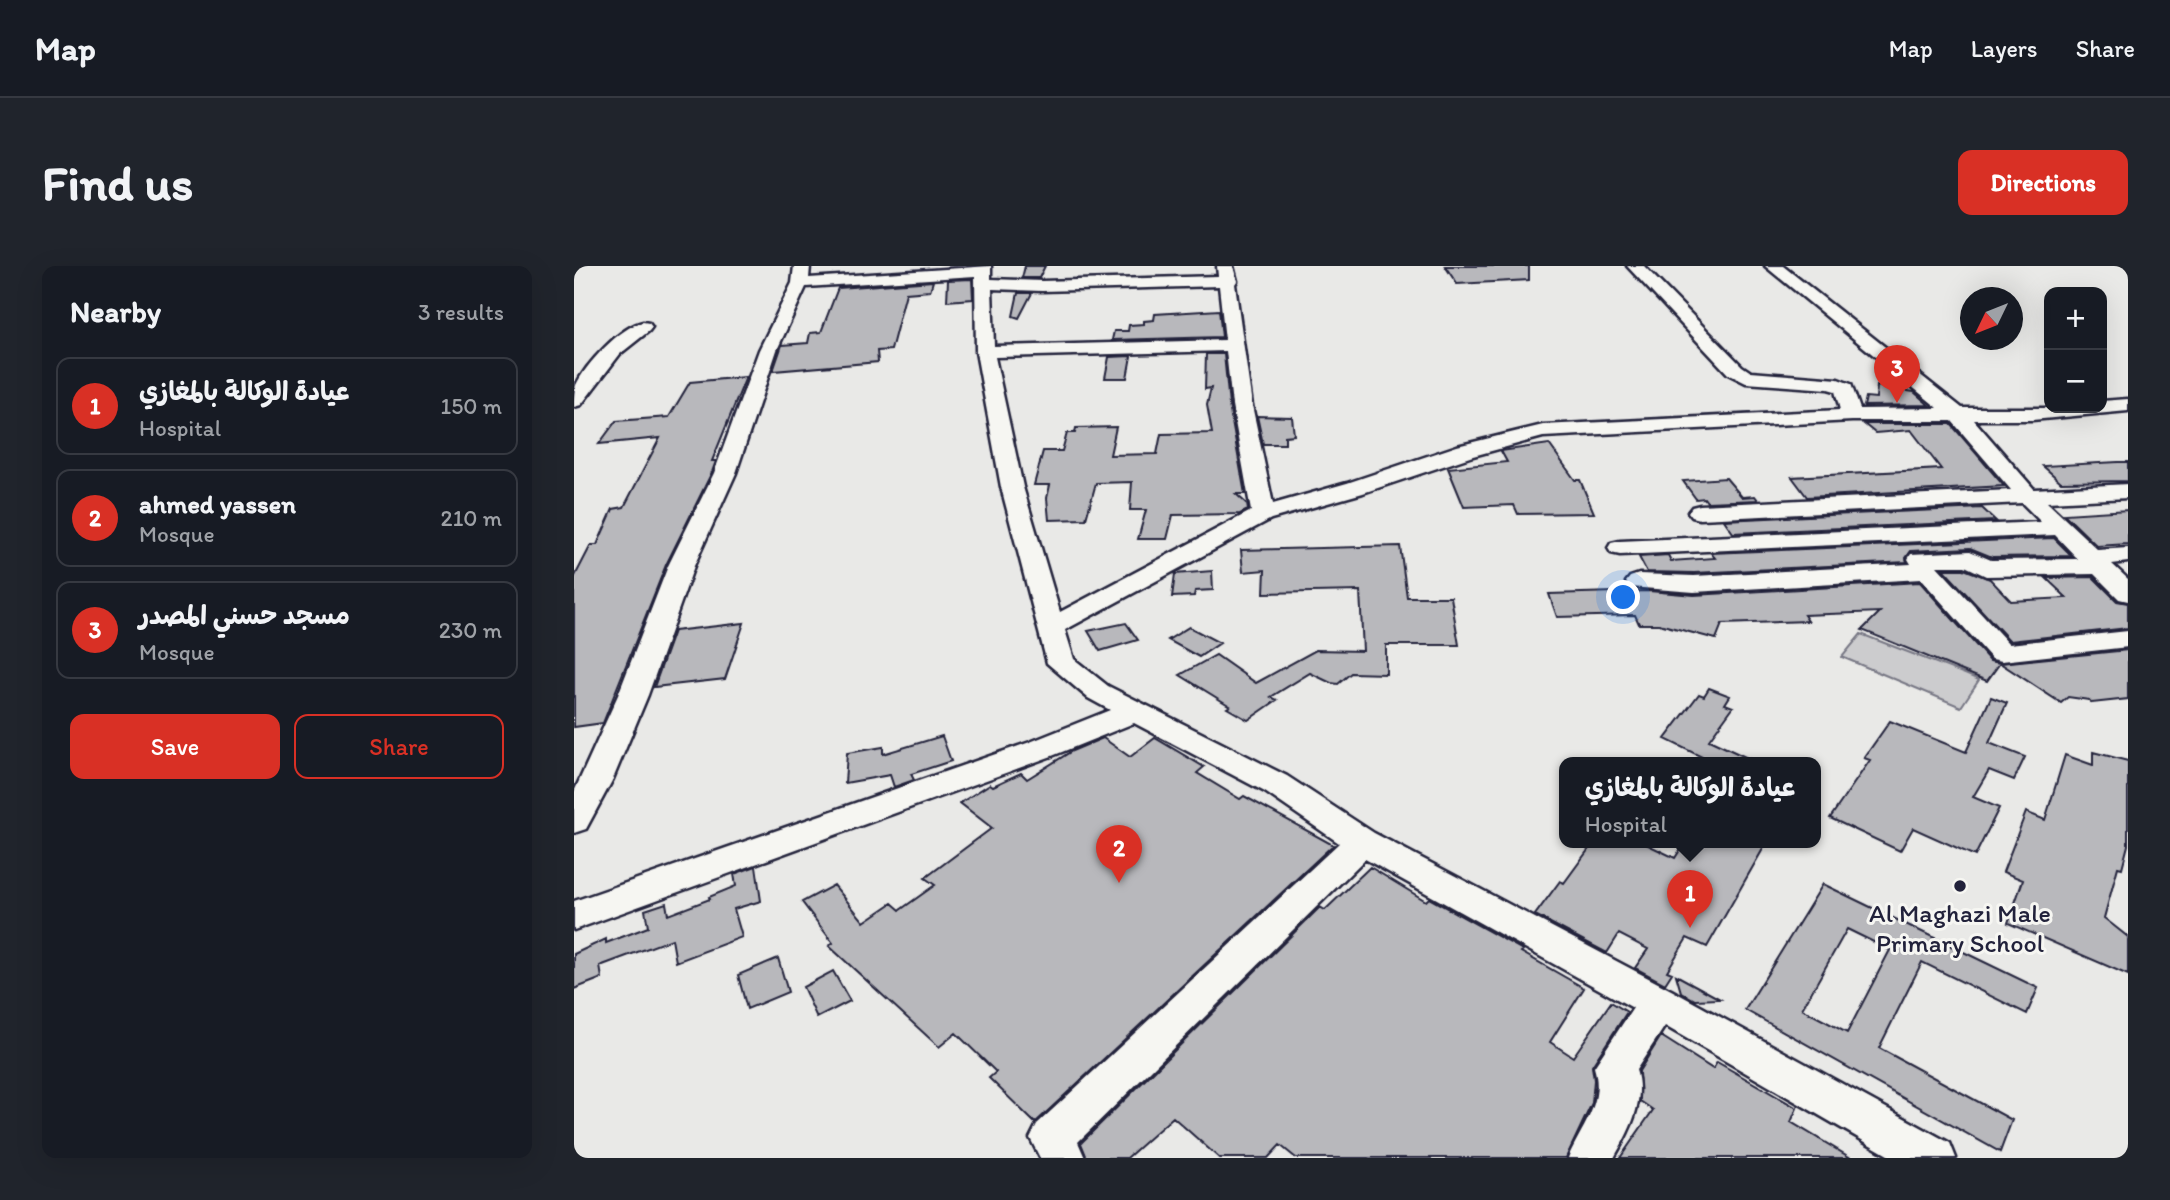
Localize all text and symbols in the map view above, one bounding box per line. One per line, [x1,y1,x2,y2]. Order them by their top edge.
text: Map [35,29,96,68]
text: Map [1889,34,1933,63]
text: Layers [1971,34,2038,63]
text: Share [2076,34,2135,63]
button: Directions [1958,150,2128,215]
text: Find us [42,153,193,212]
north arrow [1960,287,2023,350]
map controls [2044,287,2107,413]
button: + [2044,287,2107,350]
text: Nearby [70,293,161,330]
text: 3 results [418,298,504,326]
pin: 3 [1874,345,1920,403]
button: − [2044,350,2107,413]
text: عيادة الوكالة بالمغازي [139,375,349,407]
text: 1 [90,392,100,420]
text: 150 m [441,392,502,420]
text: Hospital [139,414,221,442]
text: ahmed yassen [139,488,296,520]
text: 2 [89,504,101,532]
text: 210 m [441,504,502,532]
text: Mosque [139,520,215,548]
your location [1606,580,1640,614]
text: مسجد حسني المصدر [139,599,350,631]
text: 3 [89,616,101,644]
text: 230 m [439,616,502,644]
text: Mosque [139,638,215,666]
button: Save [70,714,280,779]
button: Share [294,714,504,779]
popup [1559,757,1821,848]
text: عيادة الوكالة بالمغازي [1585,771,1795,803]
text: Hospital [1585,810,1667,838]
pin: 2 [1096,825,1142,883]
pin: 1 [1667,870,1713,928]
marker: Al Maghazi Male Primary School [1952,878,1968,894]
place label: Al Maghazi Male Primary School [1869,897,2051,959]

